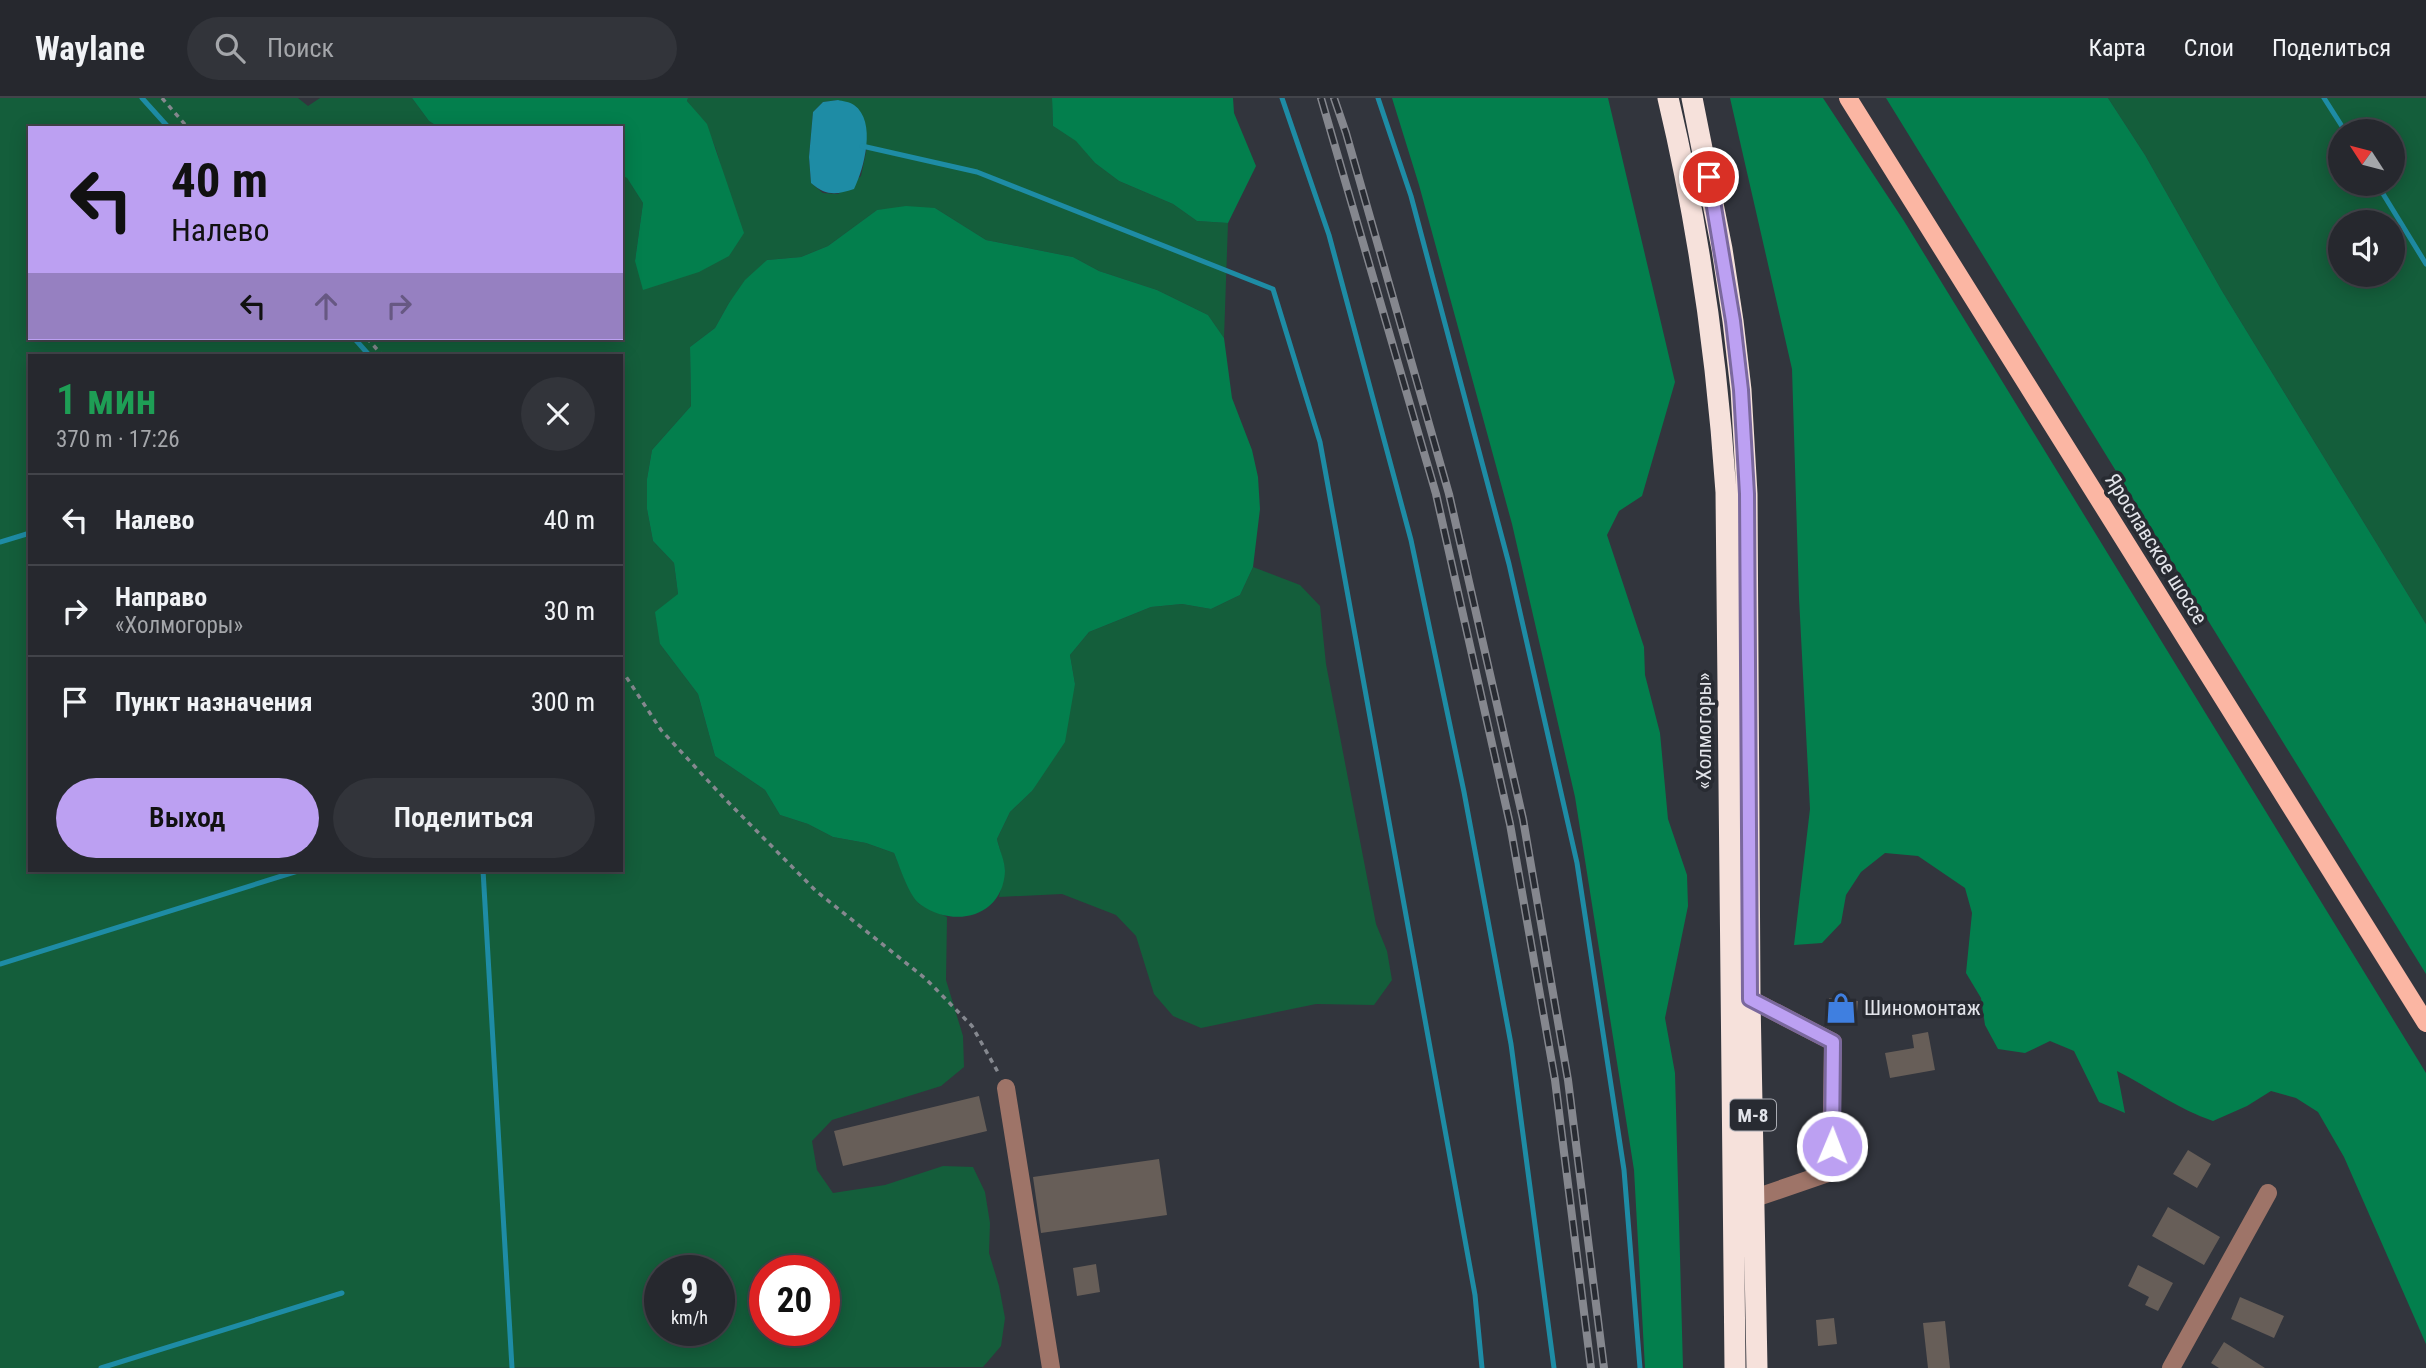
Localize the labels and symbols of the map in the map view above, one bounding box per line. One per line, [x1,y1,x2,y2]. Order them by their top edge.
north arrow [2328,119,2404,196]
pin [1679,147,1739,207]
street label: Ярославское шоссе [2100,469,2212,629]
street label: «Холмогоры» [1692,672,1716,789]
shop icon: Шиномонтаж [1824,991,1858,1025]
place label: Шиномонтаж [1864,996,1981,1020]
road number: М-8 [1730,1099,1776,1130]
position arrow [1795,1109,1869,1183]
speed limit sign: 20 [749,1255,840,1346]

